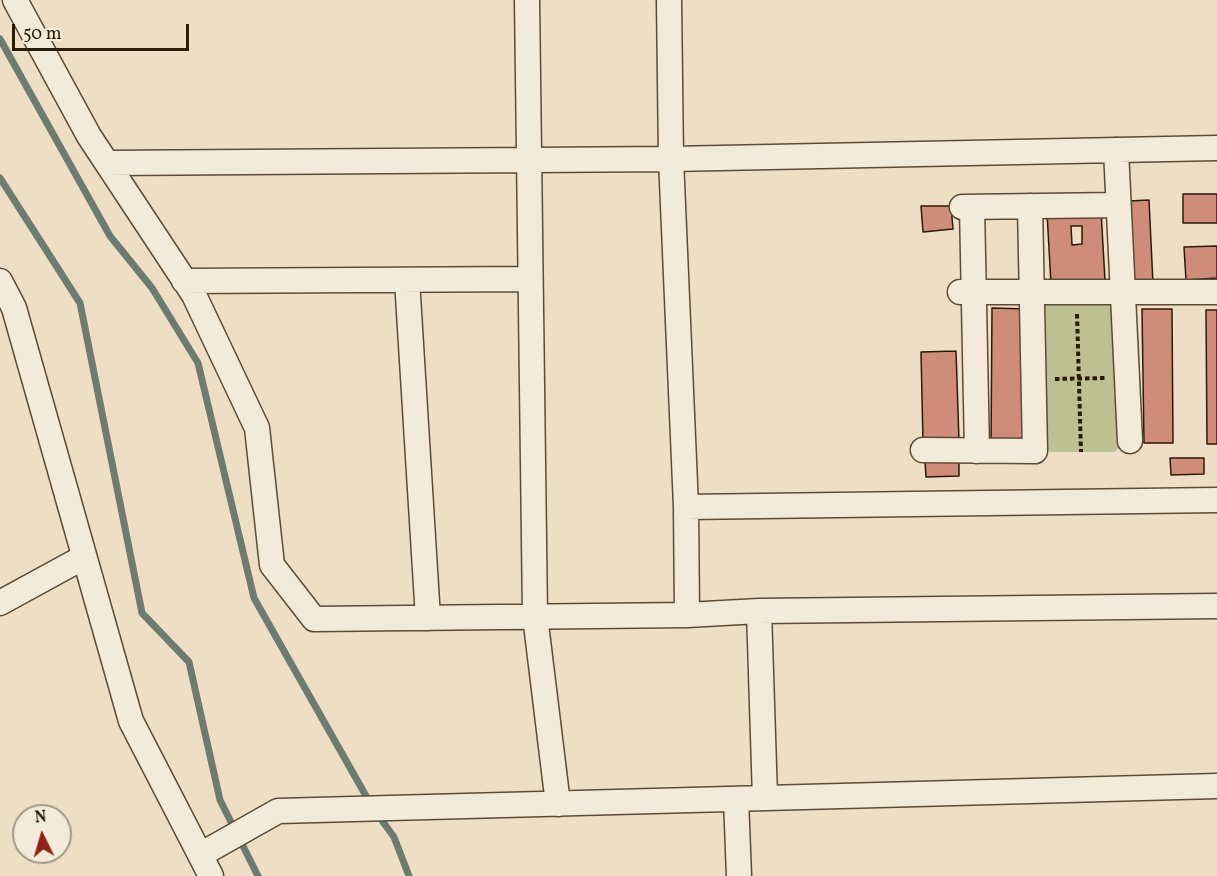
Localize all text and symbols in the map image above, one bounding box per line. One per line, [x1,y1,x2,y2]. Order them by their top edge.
scale bar [15,12,192,50]
text: 50 m [23,22,62,47]
north arrow [12,804,72,864]
text: N [34,807,47,830]

